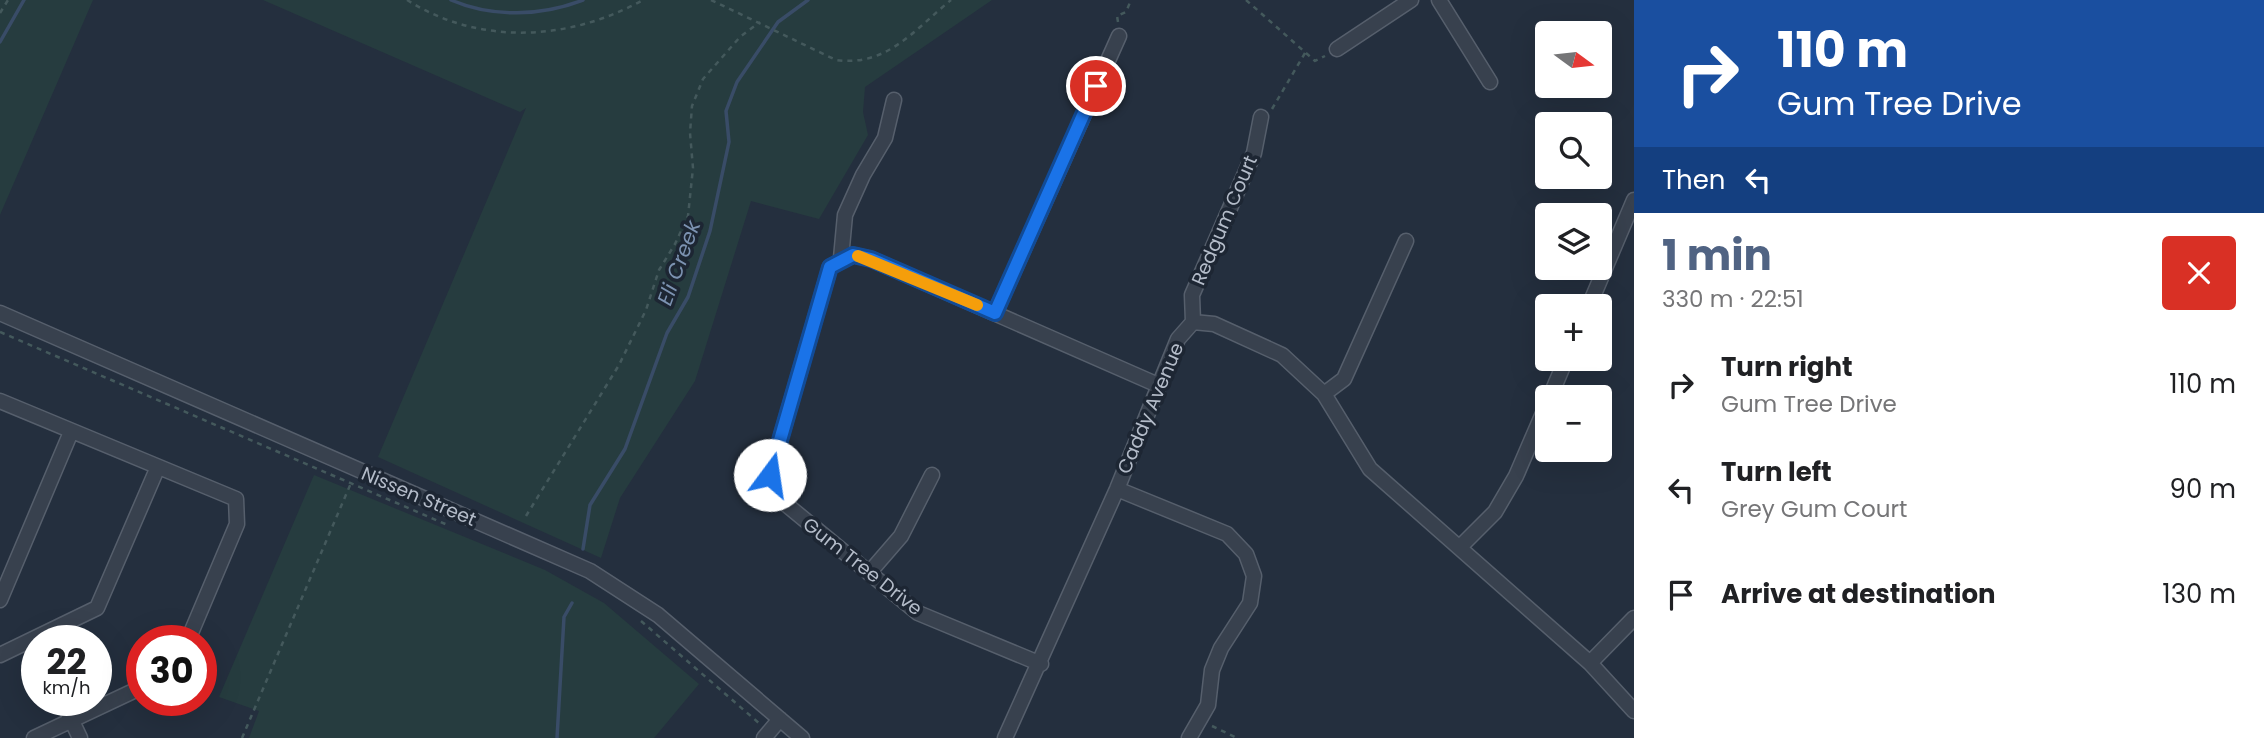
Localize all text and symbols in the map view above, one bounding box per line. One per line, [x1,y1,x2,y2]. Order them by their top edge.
text: 110 m [1777,16,1908,84]
north arrow [1535,21,1612,98]
map controls [1535,21,1612,462]
icon: right [1662,28,1753,119]
pin [1066,56,1126,116]
icon: arrive [1077,67,1115,105]
text: Gum Tree Drive [1777,81,2022,126]
button: search [1535,112,1612,189]
street label: Redgum Court [1185,151,1264,289]
icon: left [1739,161,1777,199]
text: Then [1662,162,1725,198]
button: layers [1535,203,1612,280]
water label: Eli Creek [650,215,708,309]
text: 1 min [1662,226,1772,285]
button: close [2162,236,2236,310]
text: 330 m · 22:51 [1662,283,1804,315]
button: + [1535,294,1612,371]
street label: Caddy Avenue [1111,338,1190,478]
text: Turn right [1721,349,1853,385]
icon: right [1662,366,1700,404]
text: 110 m [2169,366,2236,402]
button: − [1535,385,1612,462]
text: Gum Tree Drive [1721,388,1897,420]
position arrow [733,438,807,512]
text: Turn left [1721,454,1832,490]
street label: Nissen Street [357,460,481,533]
icon: left [1662,471,1700,509]
text: 90 m [2170,471,2236,507]
text: Grey Gum Court [1721,493,1907,525]
street label: Gum Tree Drive [797,511,928,622]
icon: arrive [1662,576,1700,614]
text: Arrive at destination [1721,576,1996,612]
text: 130 m [2162,576,2236,612]
speed limit sign: 30 [126,625,217,716]
text: 22 [47,637,86,686]
text: km/h [43,675,90,700]

